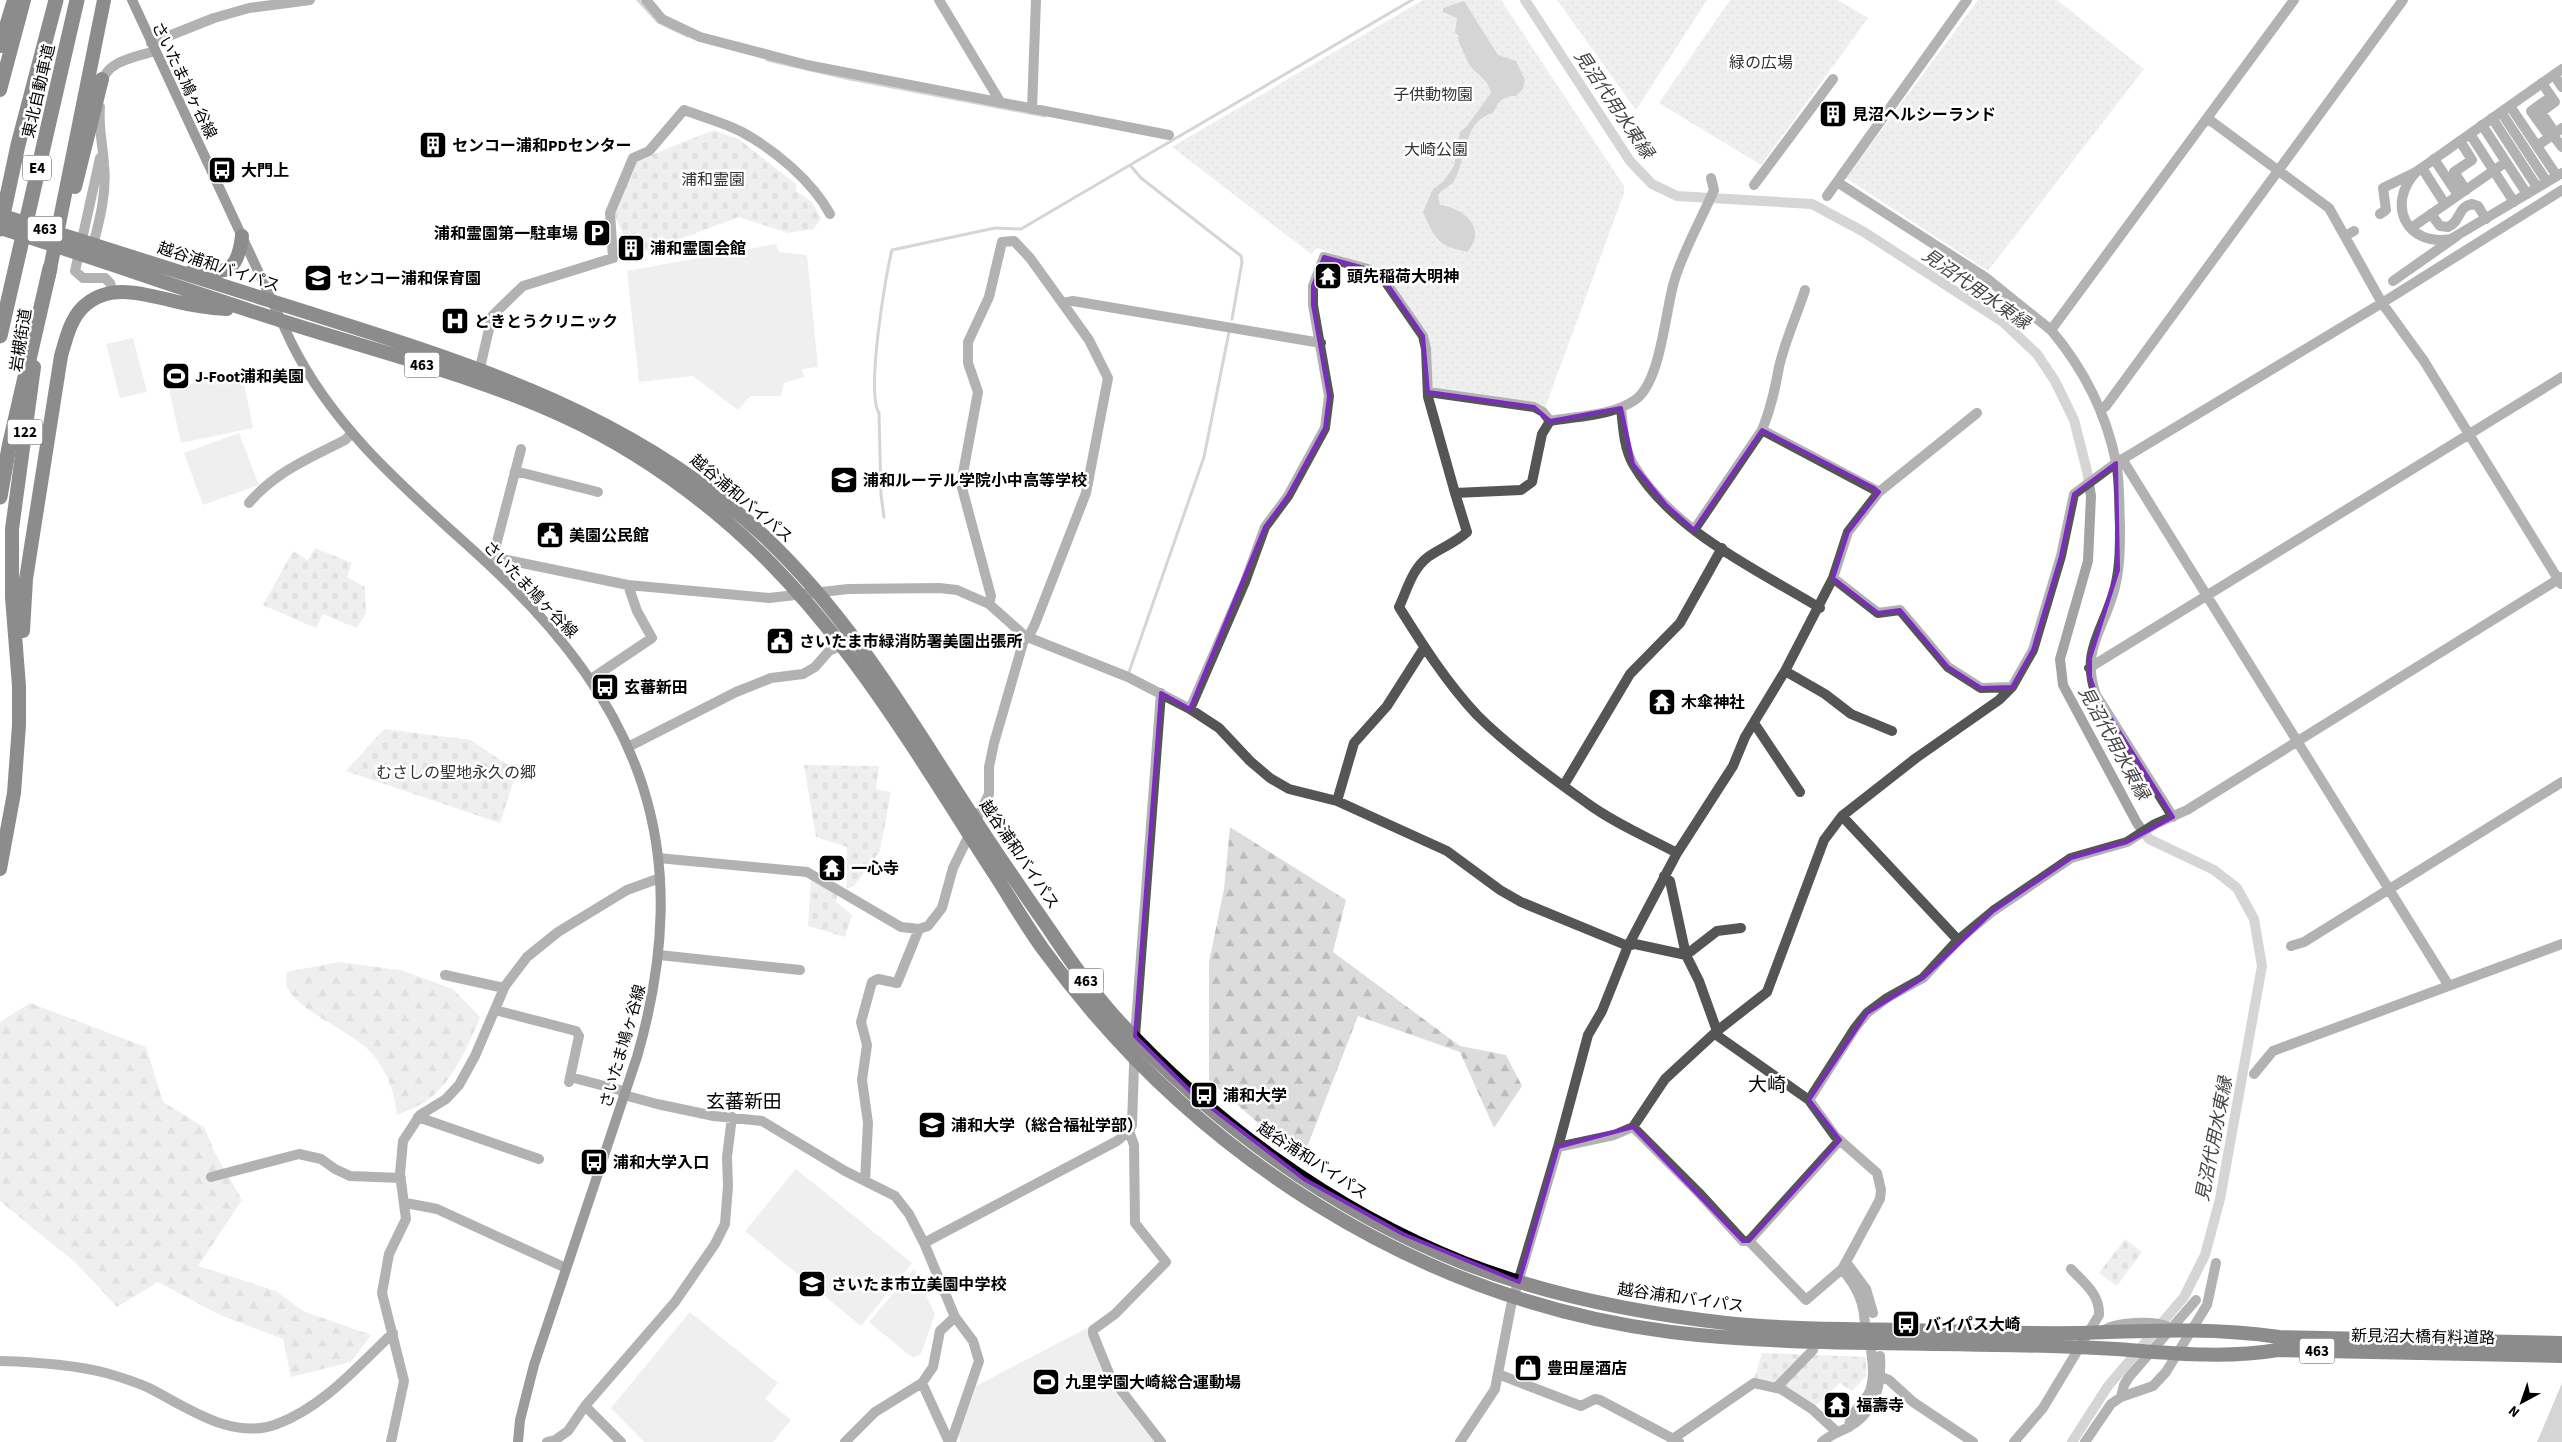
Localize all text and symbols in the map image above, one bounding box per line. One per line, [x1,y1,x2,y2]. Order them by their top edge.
street label: さいたま鳩ヶ谷線 [146,18,222,143]
street label: 東北自動車道 [17,42,60,140]
water label: 見沼代用水東縁 [1568,45,1660,165]
park label: 緑の広場 [1729,52,1793,74]
park label: 子供動物園 [1393,84,1473,106]
building icon: 見沼ヘルシーランド [1818,99,1848,129]
place label: 見沼ヘルシーランド [1852,104,1996,126]
building icon: センコー浦和PDセンター [418,130,448,160]
place label: センコー浦和PDセンター [452,135,632,157]
park label: 大崎公園 [1404,139,1468,161]
bus stop icon: 大門上 [207,155,237,185]
road number: E4 [23,156,51,180]
place label: 大門上 [241,160,289,182]
park label: 浦和霊園 [681,169,745,191]
road number: 463 [28,216,62,242]
parking icon: 浦和霊園第一駐車場 [582,218,612,248]
place label: 浦和霊園第一駐車場 [434,223,578,245]
building icon: 浦和霊園会館 [616,233,646,263]
street label: 越谷浦和バイパス [155,237,283,297]
place label: 浦和霊園会館 [650,238,746,260]
water label: 見沼代用水東縁 [1917,243,2036,337]
temple icon: 頭先稲荷大明神 [1313,261,1343,291]
school or university icon: センコー浦和保育園 [303,263,333,293]
place label: 頭先稲荷大明神 [1347,266,1459,288]
place label: センコー浦和保育園 [337,268,481,290]
hospital icon: ときとうクリニック [440,306,470,336]
street label: 岩槻街道 [5,307,37,373]
place label: ときとうクリニック [474,311,618,333]
road number: 463 [404,352,440,378]
sports icon: J-Foot浦和美園 [161,361,191,391]
place label: J-Foot浦和美園 [195,366,304,388]
road number: 122 [8,420,42,444]
street label: 越谷浦和バイパス [685,449,797,548]
school or university icon: 浦和ルーテル学院小中高等学校 [829,465,859,495]
place label: 浦和ルーテル学院小中高等学校 [863,470,1087,492]
public building icon: 美園公民館 [535,520,565,550]
place label: 美園公民館 [569,525,649,547]
street label: さいたま鳩ヶ谷線 [478,536,582,643]
public building icon: さいたま市緑消防署美園出張所 [765,626,795,656]
place label: さいたま市緑消防署美園出張所 [799,631,1023,653]
bus stop icon: 玄蕃新田 [590,672,620,702]
place label: 玄蕃新田 [624,677,688,699]
water label: 見沼代用水東縁 [2072,682,2156,806]
temple icon: 木傘神社 [1647,687,1677,717]
place label: 木傘神社 [1681,692,1745,714]
park label: むさしの聖地永久の郷 [376,762,536,784]
street label: 越谷浦和バイパス [974,795,1064,914]
temple icon: 一心寺 [817,853,847,883]
place label: 一心寺 [851,858,899,880]
road number: 463 [1068,968,1104,994]
street label: さいたま鳩ヶ谷線 [595,982,651,1111]
district label: 大崎 [1748,1072,1786,1099]
water label: 見沼代用水東縁 [2190,1073,2239,1203]
bus stop icon: 浦和大学 [1189,1080,1219,1110]
place label: 浦和大学 [1223,1085,1287,1107]
district label: 玄蕃新田 [706,1089,782,1116]
school or university icon: 浦和大学（総合福祉学部） [917,1110,947,1140]
place label: 浦和大学（総合福祉学部） [951,1115,1143,1137]
street label: 越谷浦和バイパス [1253,1117,1372,1205]
bus stop icon: 浦和大学入口 [579,1147,609,1177]
place label: 浦和大学入口 [613,1152,709,1174]
school or university icon: さいたま市立美園中学校 [797,1269,827,1299]
place label: さいたま市立美園中学校 [831,1274,1007,1296]
street label: 越谷浦和バイパス [1616,1278,1746,1318]
bus stop icon: バイパス大崎 [1891,1309,1921,1339]
place label: バイパス大崎 [1925,1314,2021,1336]
street label: 新見沼大橋有料道路 [2351,1325,2495,1349]
road number: 463 [2300,1338,2334,1364]
shop icon: 豊田屋酒店 [1513,1353,1543,1383]
place label: 豊田屋酒店 [1547,1358,1627,1380]
sports icon: 九里学園大崎総合運動場 [1031,1367,1061,1397]
place label: 九里学園大崎総合運動場 [1065,1372,1241,1394]
north arrow [2497,1377,2547,1427]
temple icon: 福壽寺 [1822,1390,1852,1420]
place label: 福壽寺 [1856,1395,1904,1417]
text: N [2504,1401,2524,1422]

